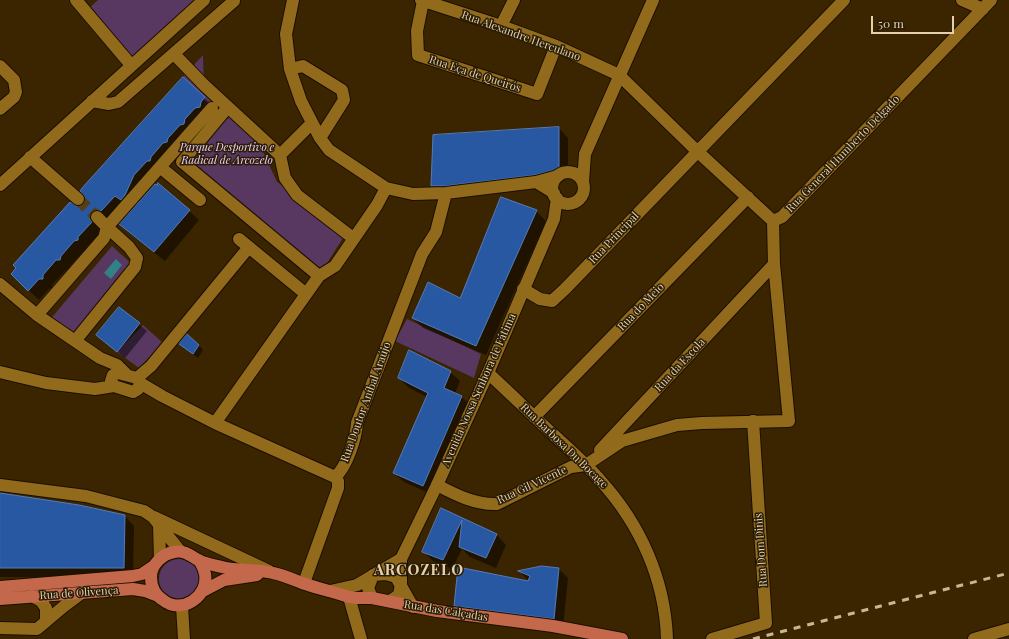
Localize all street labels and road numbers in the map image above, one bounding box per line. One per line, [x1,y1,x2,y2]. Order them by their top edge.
street label: Rua Alexandre Herculano [460,8,582,64]
street label: Rua Eça de Queirós [427,53,523,95]
street label: Rua General Humberto Delgado [784,93,902,215]
street label: Rua Principal [586,210,642,266]
street label: Rua do Meio [615,280,667,334]
street label: Avenida Nossa Senhora de Fátima [439,311,519,469]
street label: Rua da Escola [652,336,708,394]
street label: Rua Doutor Aníbal Araújo [338,340,394,464]
street label: Rua Barbosa Du Bocage [518,401,610,491]
street label: Rua Gil Vicente [495,463,569,507]
street label: Rua Dom Dinis [752,513,770,587]
street label: Rua de Olivença [39,584,119,602]
street label: Rua das Calçadas [403,598,489,624]

